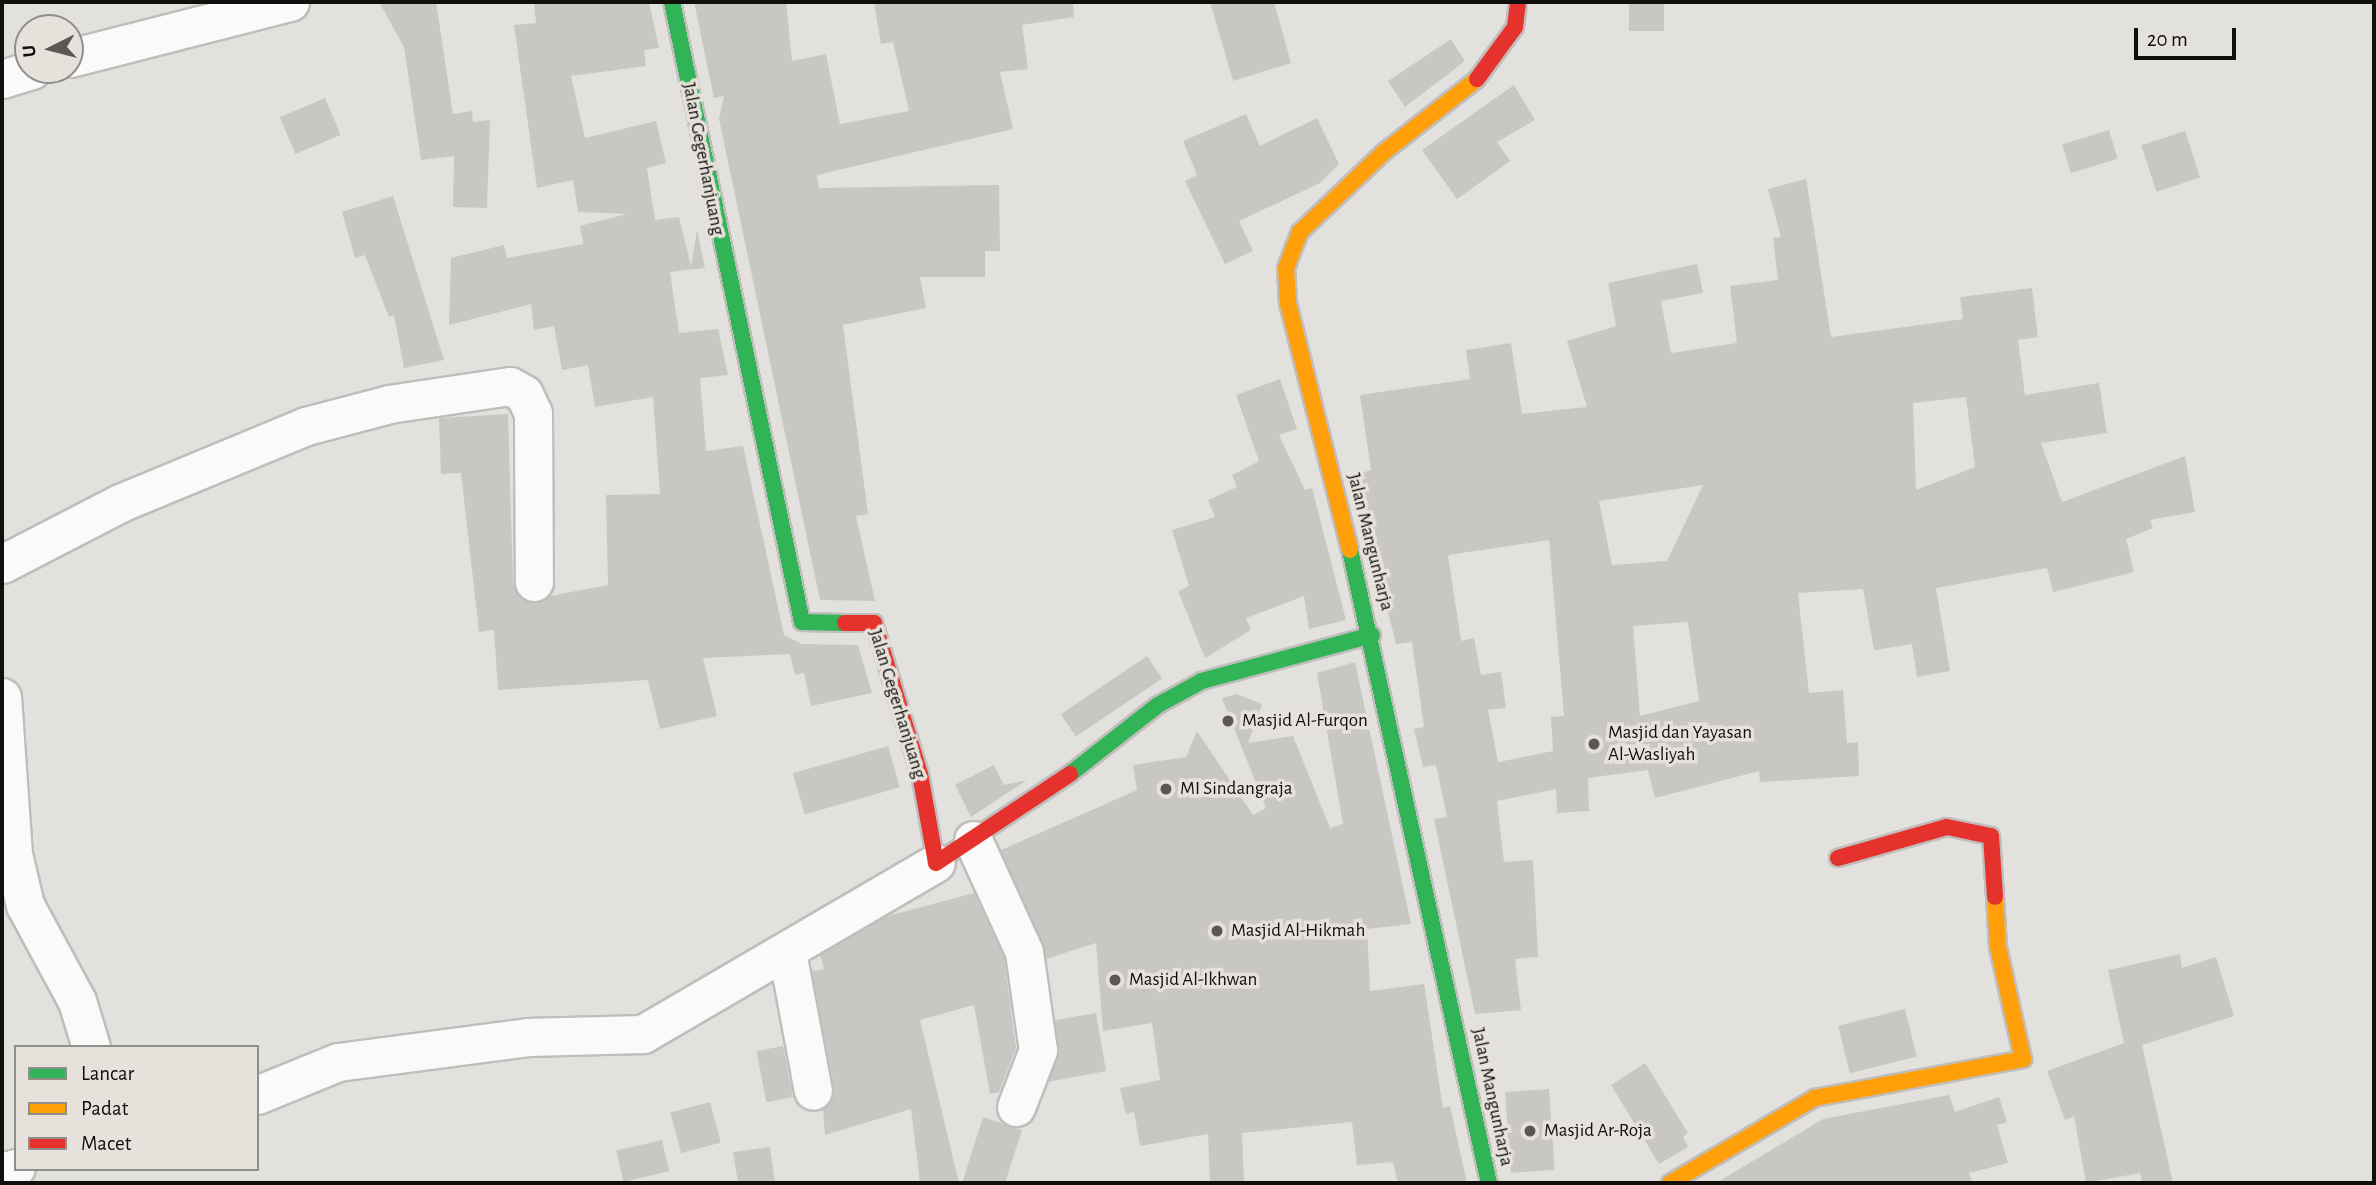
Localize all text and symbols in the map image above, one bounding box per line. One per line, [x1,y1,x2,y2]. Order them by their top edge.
north arrow [14,14,84,84]
scale bar [2138,14,2240,58]
text: 20 m [2147,29,2188,50]
text: U [20,44,40,58]
street label: Jalan Gegerhanjuang [677,81,729,237]
street label: Jalan Mangunharja [1342,471,1398,613]
street label: Jalan Gegerhanjuang [863,627,931,781]
place label: Masjid Al-Furqon [1242,710,1368,732]
marker: Masjid Al-Furqon [1220,713,1236,729]
place label: Masjid dan Yayasan Al-Wasliyah [1608,722,1752,766]
marker: Masjid dan Yayasan Al-Wasliyah [1586,736,1602,752]
place label: MI Sindangraja [1180,778,1293,800]
marker: MI Sindangraja [1158,781,1174,797]
place label: Masjid Al-Hikmah [1231,920,1365,942]
marker: Masjid Al-Hikmah [1209,923,1225,939]
place label: Masjid Al-Ikhwan [1129,969,1257,991]
marker: Masjid Al-Ikhwan [1107,972,1123,988]
street label: Jalan Mangunharja [1466,1026,1518,1168]
legend [14,1045,259,1171]
text: Lancar [81,1063,134,1084]
text: Padat [81,1098,128,1119]
place label: Masjid Ar-Roja [1544,1120,1652,1142]
marker: Masjid Ar-Roja [1522,1123,1538,1139]
text: Macet [81,1133,132,1154]

